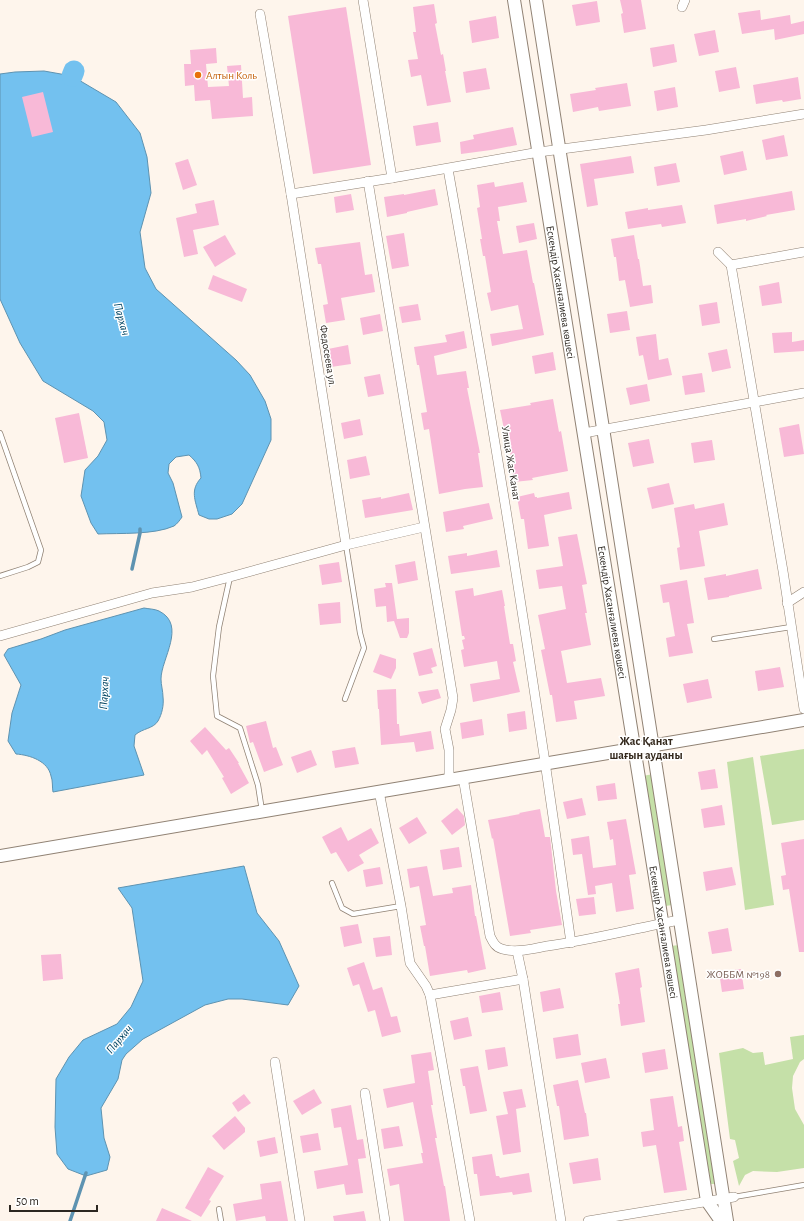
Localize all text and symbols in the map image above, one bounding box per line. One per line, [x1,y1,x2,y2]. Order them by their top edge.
marker: Алтын Коль [193,70,203,80]
place label: Алтын Коль [206,70,257,81]
street label: Ескендір Хасанғалиева көшесі [545,225,577,360]
water label: Пархач [111,301,132,337]
street label: Федосеева ул. [318,324,338,388]
street label: Улица Жас Канат [500,425,522,501]
street label: Ескендір Хасанғалиева көшесі [596,545,628,680]
water label: Пархач [97,676,112,710]
district label: Жас Қанат шағын ауданы [609,735,683,762]
street label: Ескендір Хасанғалиева көшесі [648,865,680,999]
place label: ЖОББМ №198 [707,969,770,980]
marker: ЖОББМ №198 [773,969,783,979]
water label: Пархач [104,1022,135,1056]
scale bar [10,1187,97,1213]
text: 50 m [16,1195,39,1207]

